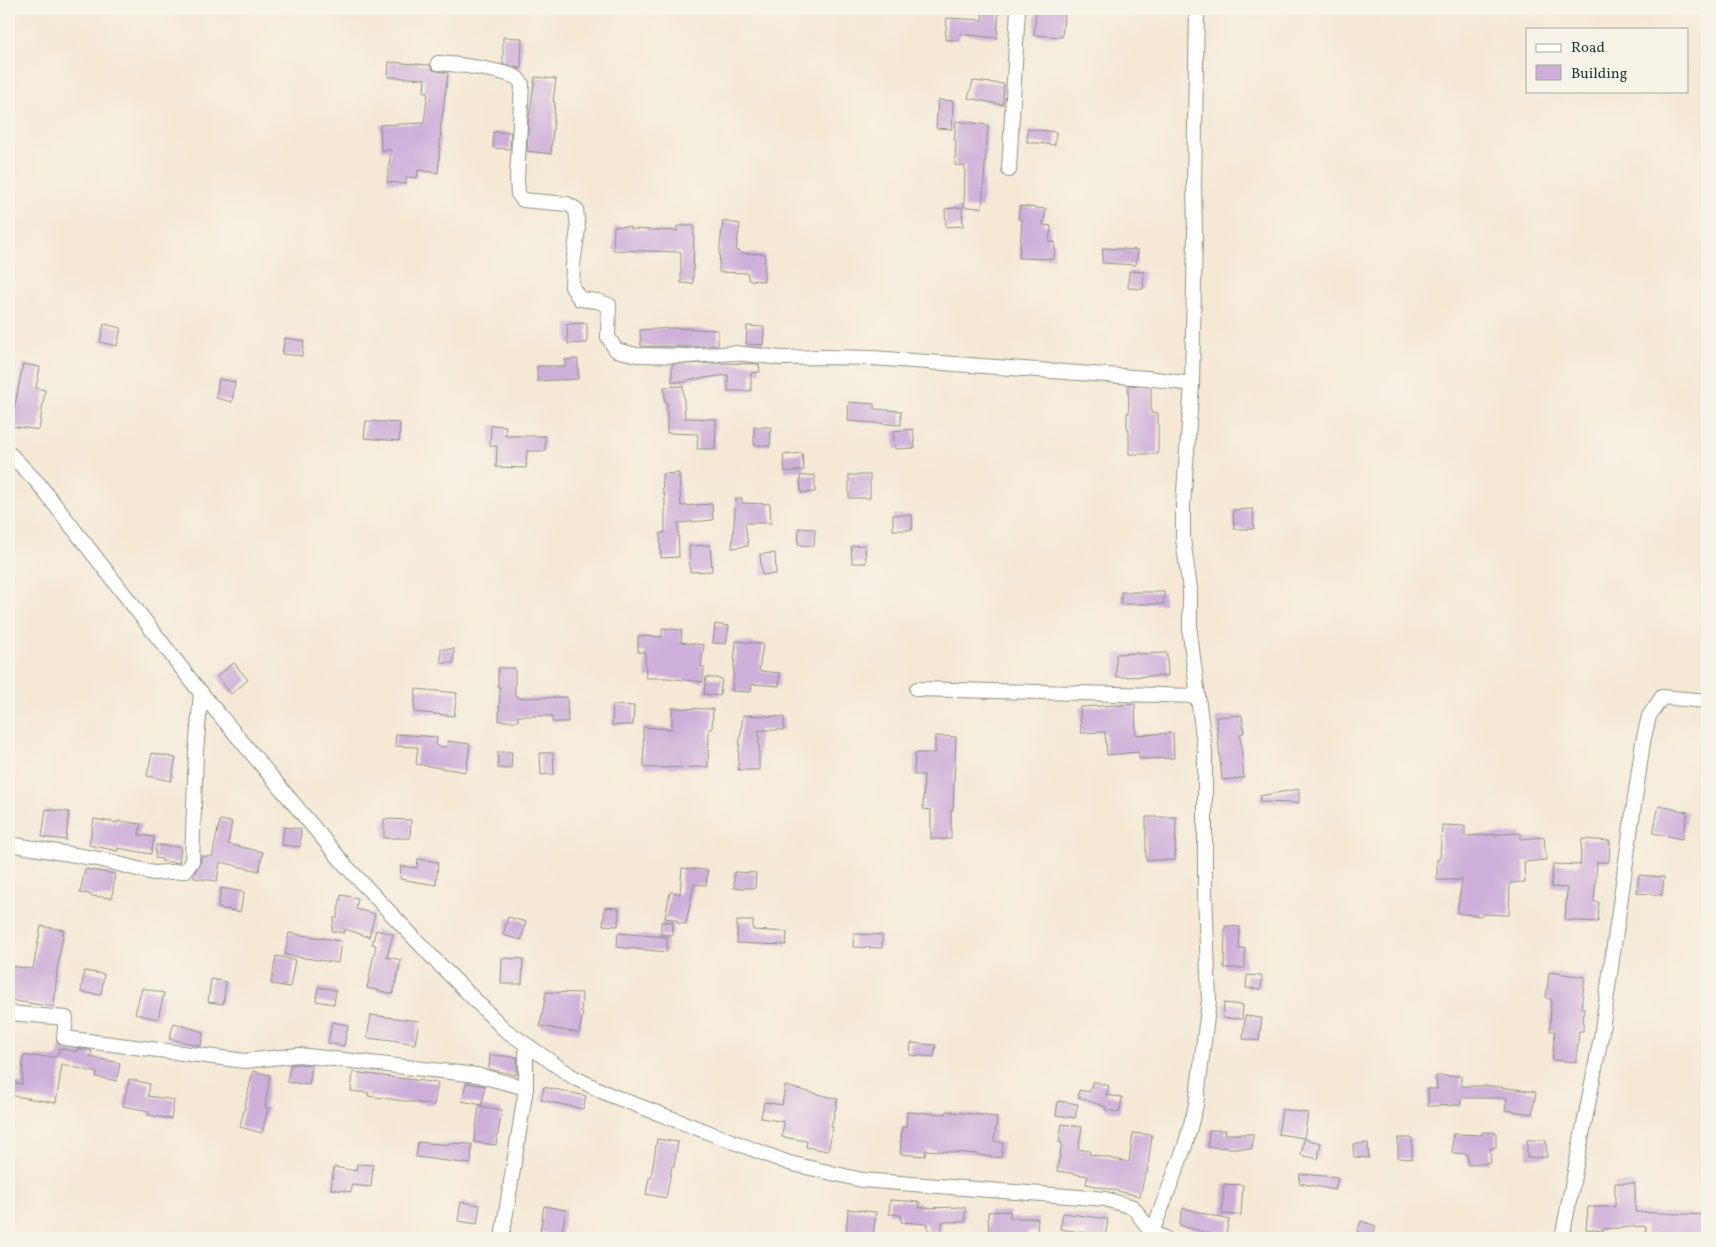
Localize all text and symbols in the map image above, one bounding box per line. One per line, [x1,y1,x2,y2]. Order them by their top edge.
legend [1526,28,1688,92]
text: Road [1571,38,1605,59]
text: Building [1571,64,1628,85]

